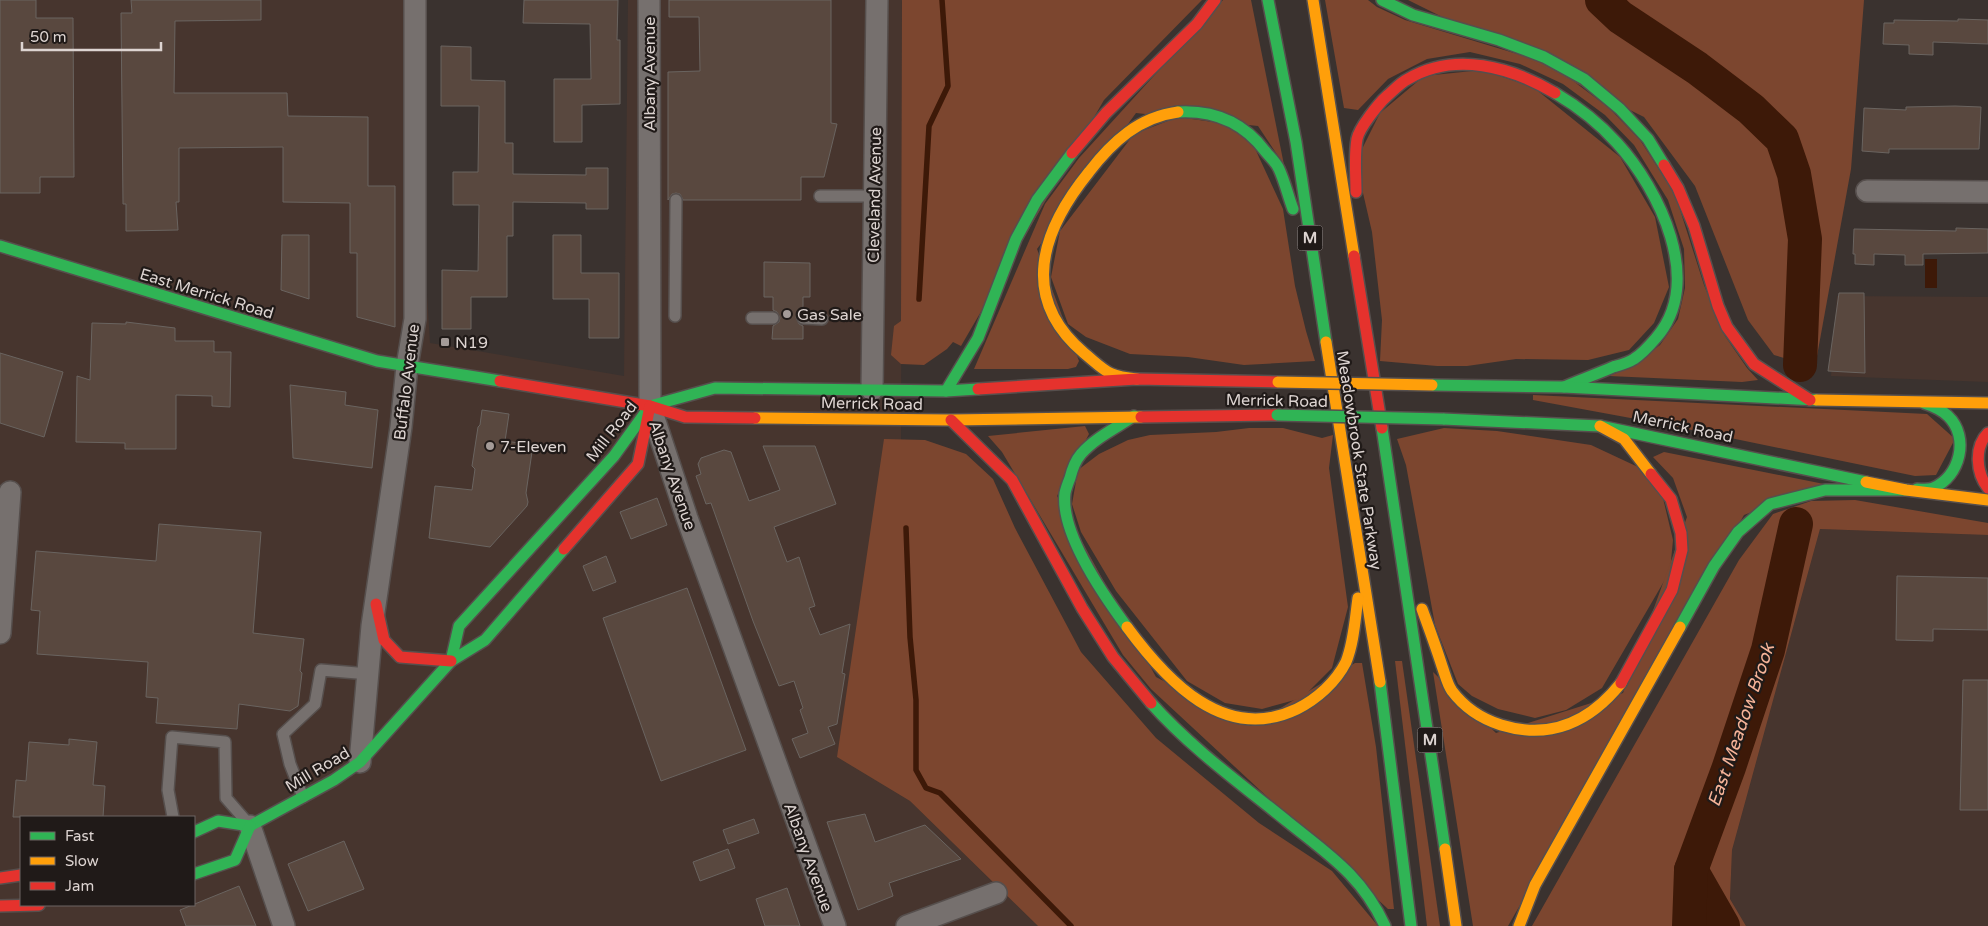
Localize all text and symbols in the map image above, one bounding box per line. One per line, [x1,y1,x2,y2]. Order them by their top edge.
street label: Albany Avenue [640,17,660,131]
scale bar [22,20,161,52]
text: 50 m [30,28,67,46]
street label: Cleveland Avenue [864,127,886,263]
road number: M [1298,226,1322,250]
street label: East Merrick Road [137,264,276,324]
place label: Gas Sale [797,305,862,325]
marker: Gas Sale [781,308,793,320]
street label: Buffalo Avenue [390,323,424,441]
place label: N19 [455,333,488,353]
marker: N19 [439,336,451,348]
street label: Meadowbrook State Parkway [1332,349,1386,572]
street label: Merrick Road [1226,390,1328,412]
street label: Merrick Road [821,393,923,415]
street label: Mill Road [582,397,642,466]
street label: Merrick Road [1631,407,1735,447]
street label: Albany Avenue [644,418,700,533]
place label: 7-Eleven [500,437,567,457]
marker: 7-Eleven [484,440,496,452]
water label: East Meadow Brook [1703,640,1780,809]
road number: M [1418,728,1442,752]
street label: Mill Road [282,743,353,797]
street label: Albany Avenue [779,800,837,915]
legend [20,816,195,906]
text: Fast [65,827,95,845]
text: Slow [65,852,99,870]
text: Jam [65,877,94,895]

